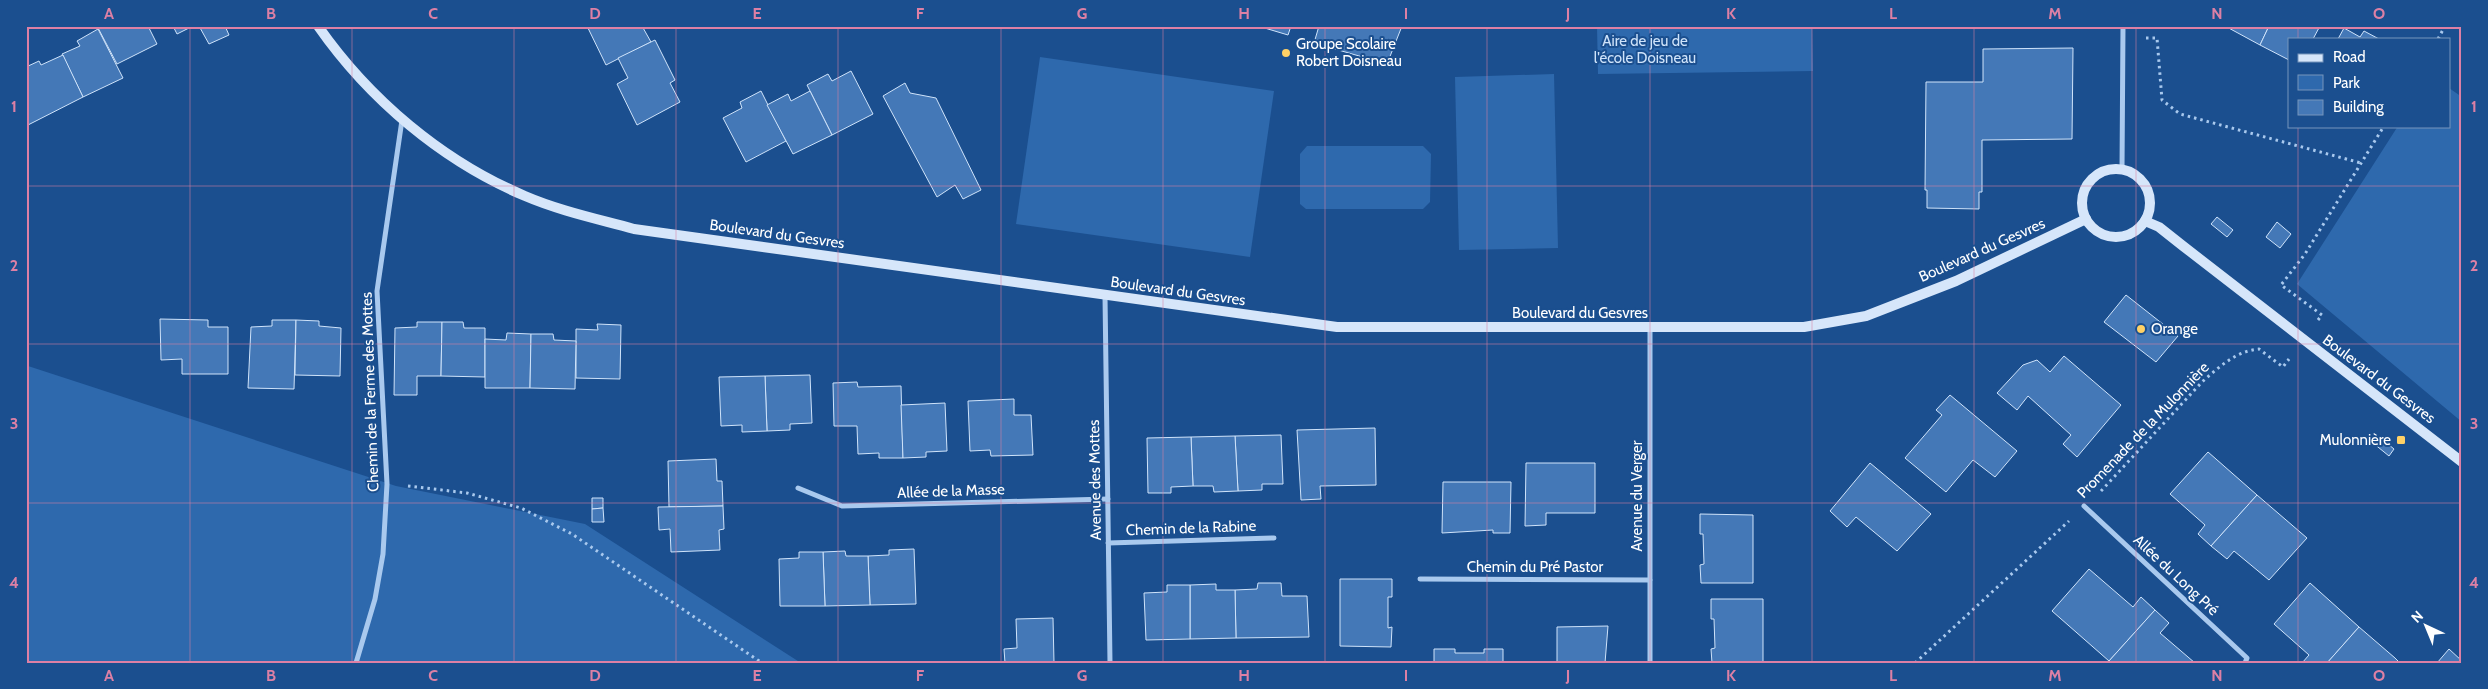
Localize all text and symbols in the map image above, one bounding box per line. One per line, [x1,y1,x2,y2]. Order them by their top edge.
text: A [104,4,114,23]
text: B [266,4,276,23]
text: C [428,4,438,23]
text: D [589,4,601,23]
text: E [752,4,762,23]
text: F [916,4,925,23]
text: G [1077,4,1087,23]
text: H [1238,4,1250,23]
text: I [1404,4,1408,23]
text: J [1565,4,1570,23]
text: K [1726,4,1736,23]
text: L [1889,4,1897,23]
text: M [2048,4,2062,23]
text: N [2211,4,2223,23]
text: O [2373,4,2385,23]
park label: Aire de jeu de l'école Doisneau [1594,32,1696,67]
place label: Groupe Scolaire Robert Doisneau [1296,35,1402,70]
legend [2288,38,2450,128]
marker: Groupe Scolaire Robert Doisneau [1280,47,1292,59]
text: Road [2333,48,2366,66]
text: Park [2333,74,2360,92]
text: 1 [11,97,17,116]
text: 1 [2471,97,2477,116]
text: Building [2333,98,2384,116]
street label: Boulevard du Gesvres [1916,214,2048,286]
street label: Boulevard du Gesvres [708,216,846,252]
text: 2 [10,256,18,275]
text: 2 [2470,256,2478,275]
street label: Boulevard du Gesvres [1109,273,1247,309]
street label: Chemin de la Ferme des Mottes [358,292,382,492]
street label: Boulevard du Gesvres [1512,304,1648,322]
place label: Orange [2151,320,2198,338]
marker: Orange [2135,323,2147,335]
street label: Boulevard du Gesvres [2319,331,2439,427]
street label: Promenade de la Mulonnière [2073,358,2213,502]
text: 3 [10,414,18,433]
text: 3 [2470,414,2478,433]
street label: Avenue des Mottes [1085,420,1105,540]
place label: Mulonnière [2320,431,2391,449]
marker: Mulonnière [2395,434,2407,446]
street label: Avenue du Verger [1628,440,1646,551]
street label: Allée de la Masse [897,480,1005,502]
street label: Chemin de la Rabine [1126,517,1257,539]
street label: Allée du Long Pré [2130,531,2223,619]
street label: Chemin du Pré Pastor [1467,558,1604,576]
text: 4 [9,573,19,592]
text: 4 [2469,573,2479,592]
north arrow [2400,602,2450,652]
text: N [2407,607,2427,627]
text: A [104,666,114,685]
text: B [266,666,276,685]
text: C [428,666,438,685]
text: D [589,666,601,685]
text: E [752,666,762,685]
text: F [916,666,925,685]
text: G [1077,666,1087,685]
text: H [1238,666,1250,685]
text: I [1404,666,1408,685]
text: J [1565,666,1570,685]
text: K [1726,666,1736,685]
text: L [1889,666,1897,685]
text: M [2048,666,2062,685]
text: N [2211,666,2223,685]
text: O [2373,666,2385,685]

